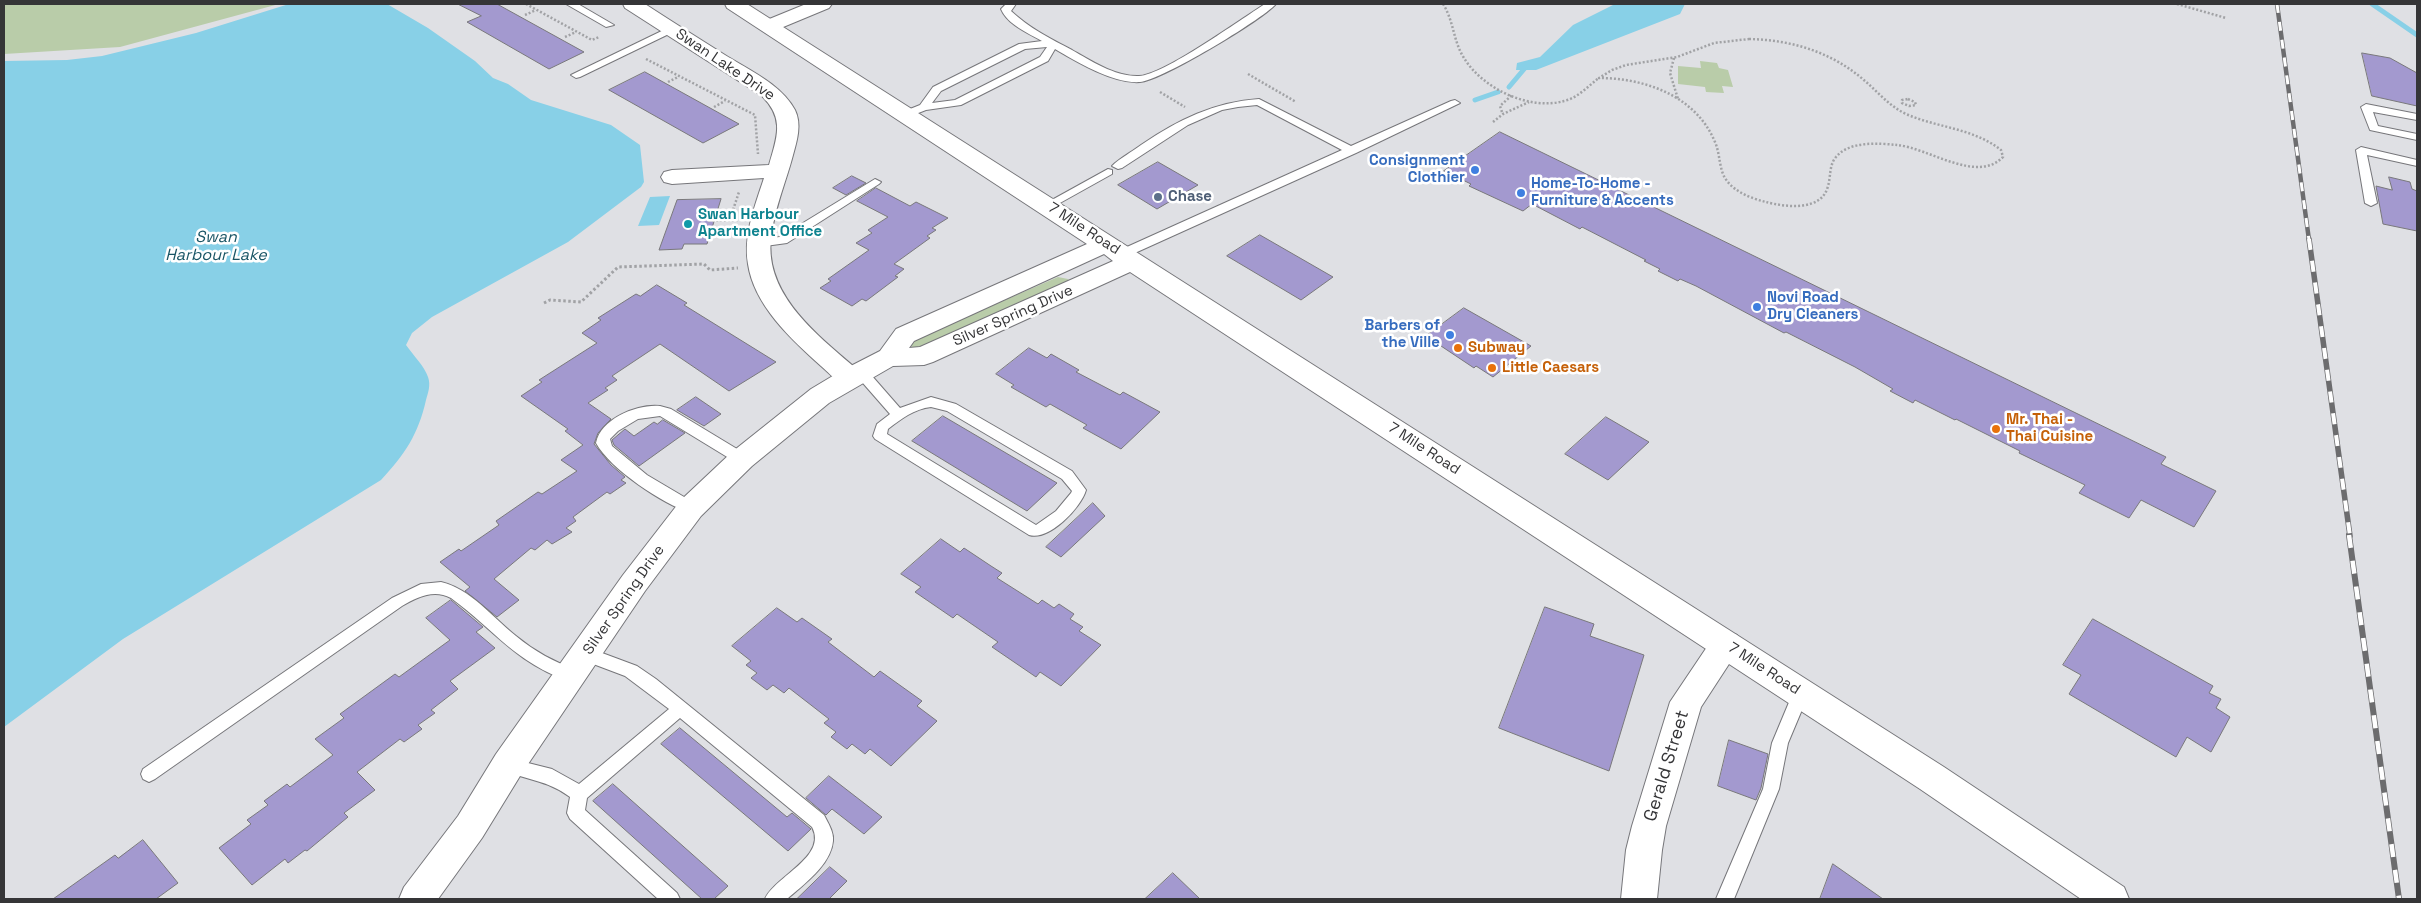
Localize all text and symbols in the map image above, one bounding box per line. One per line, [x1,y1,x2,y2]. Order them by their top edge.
street label: Swan Lake Drive [672,25,778,105]
place label: Consignment Clothier [1369,152,1465,187]
marker: Consignment Clothier [1469,164,1481,176]
place label: Home-To-Home - Furniture & Accents [1531,175,1674,210]
marker: Home-To-Home - Furniture & Accents [1515,187,1527,199]
place label: Chase [1168,188,1212,206]
marker: Chase [1152,191,1164,203]
street label: 7 Mile Road [1045,199,1123,259]
place label: Swan Harbour Apartment Office [698,206,822,241]
marker: Swan Harbour Apartment Office [682,218,694,230]
water label: Swan Harbour Lake [165,228,267,266]
street label: Silver Spring Drive [950,281,1076,351]
place label: Novi Road Dry Cleaners [1767,289,1858,324]
marker: Novi Road Dry Cleaners [1751,301,1763,313]
place label: Barbers of the Ville [1364,317,1440,352]
marker: Barbers of the Ville [1444,329,1456,341]
place label: Subway [1468,339,1525,357]
marker: Subway [1452,342,1464,354]
place label: Little Caesars [1502,359,1599,377]
marker: Little Caesars [1486,362,1498,374]
place label: Mr. Thai - Thai Cuisine [2006,411,2093,446]
street label: 7 Mile Road [1385,419,1463,479]
marker: Mr. Thai - Thai Cuisine [1990,423,2002,435]
street label: Silver Spring Drive [579,542,669,658]
street label: 7 Mile Road [1725,639,1803,699]
street label: Gerald Street [1640,708,1694,824]

